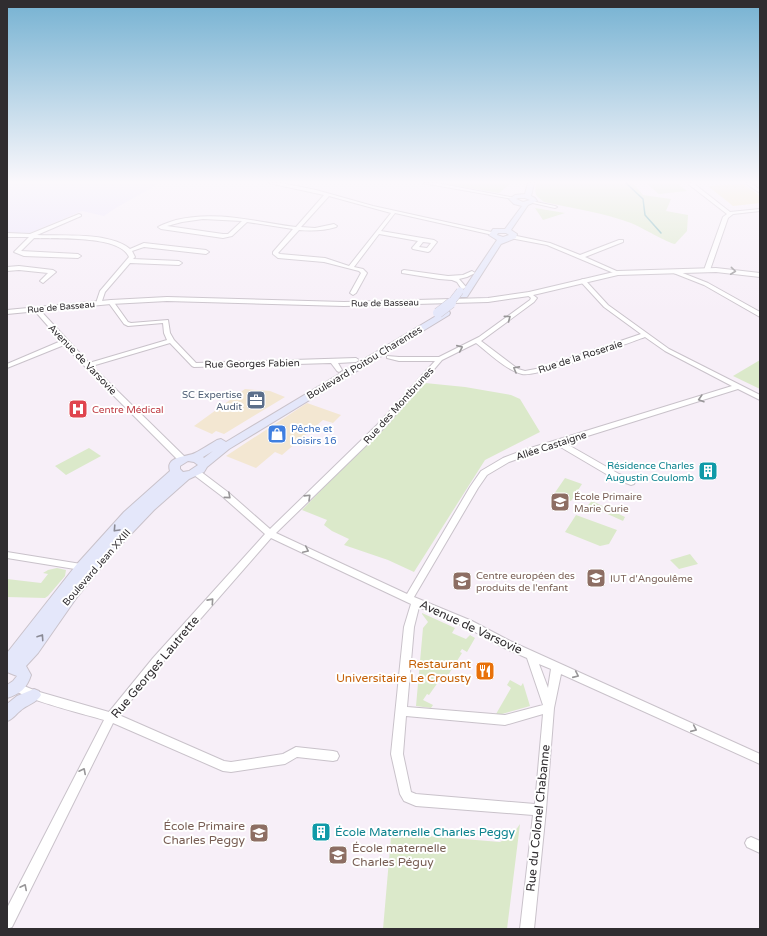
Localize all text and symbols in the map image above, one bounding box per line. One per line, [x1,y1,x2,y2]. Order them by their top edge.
one-way arrow [730,266,736,275]
street label: Rue de Basseau [351,297,419,310]
street label: Rue de Basseau [27,299,95,316]
one-way arrow [504,316,511,323]
street label: Avenue de Varsovie [46,322,119,398]
street label: Boulevard Poitou Charentes [305,324,425,402]
street label: Rue de la Roseraie [537,338,624,376]
one-way arrow [456,345,464,353]
street label: Rue Georges Fabien [204,357,300,371]
street label: Rue des Montbrunes [361,365,436,446]
one-way arrow [513,366,520,374]
place label: SC Expertise Audit [182,389,242,413]
office icon: SC Expertise Audit [245,389,267,411]
one-way arrow [697,394,704,402]
hospital icon: Centre Médical [67,398,89,420]
place label: Centre Médical [92,404,164,416]
shop icon: Pêche et Loisirs 16 [266,423,288,445]
place label: Pêche et Loisirs 16 [291,423,336,447]
street label: Allée Castaigne [514,429,588,463]
place label: Résidence Charles Augustin Coulomb [605,460,694,484]
building icon: Résidence Charles Augustin Coulomb [697,460,719,482]
school or university icon: École Primaire Marie Curie [549,491,571,513]
place label: École Primaire Marie Curie [574,491,642,515]
one-way arrow [223,492,230,499]
one-way arrow [303,494,311,502]
one-way arrow [113,524,121,532]
street label: Boulevard Jean XXIII [60,527,133,608]
one-way arrow [301,545,309,553]
school or university icon: IUT d'Angoulême [585,567,607,589]
school or university icon: Centre européen des produits de l'enfant [451,570,473,592]
place label: Centre européen des produits de l'enfant [476,570,575,594]
place label: IUT d'Angoulême [610,573,693,585]
street label: Avenue de Varsovie [417,597,525,657]
one-way arrow [206,598,214,606]
street label: Rue Georges Lautrette [108,613,202,721]
one-way arrow [36,634,44,641]
place label: Restaurant Universitaire Le Crousty [336,657,472,685]
restaurant icon: Restaurant Universitaire Le Crousty [474,660,496,682]
one-way arrow [572,671,579,679]
one-way arrow [690,724,698,732]
street label: Rue du Colonel Chabanne [523,744,553,892]
one-way arrow [78,767,85,775]
place label: École Primaire Charles Peggy [163,819,246,847]
building icon: École Maternelle Charles Peggy [310,821,332,843]
school or university icon: École Primaire Charles Peggy [248,822,270,844]
place label: École Maternelle Charles Peggy [335,825,516,839]
place label: École maternelle Charles Péguy [352,841,447,869]
school or university icon: École maternelle Charles Péguy [327,844,349,866]
one-way arrow [20,884,27,891]

